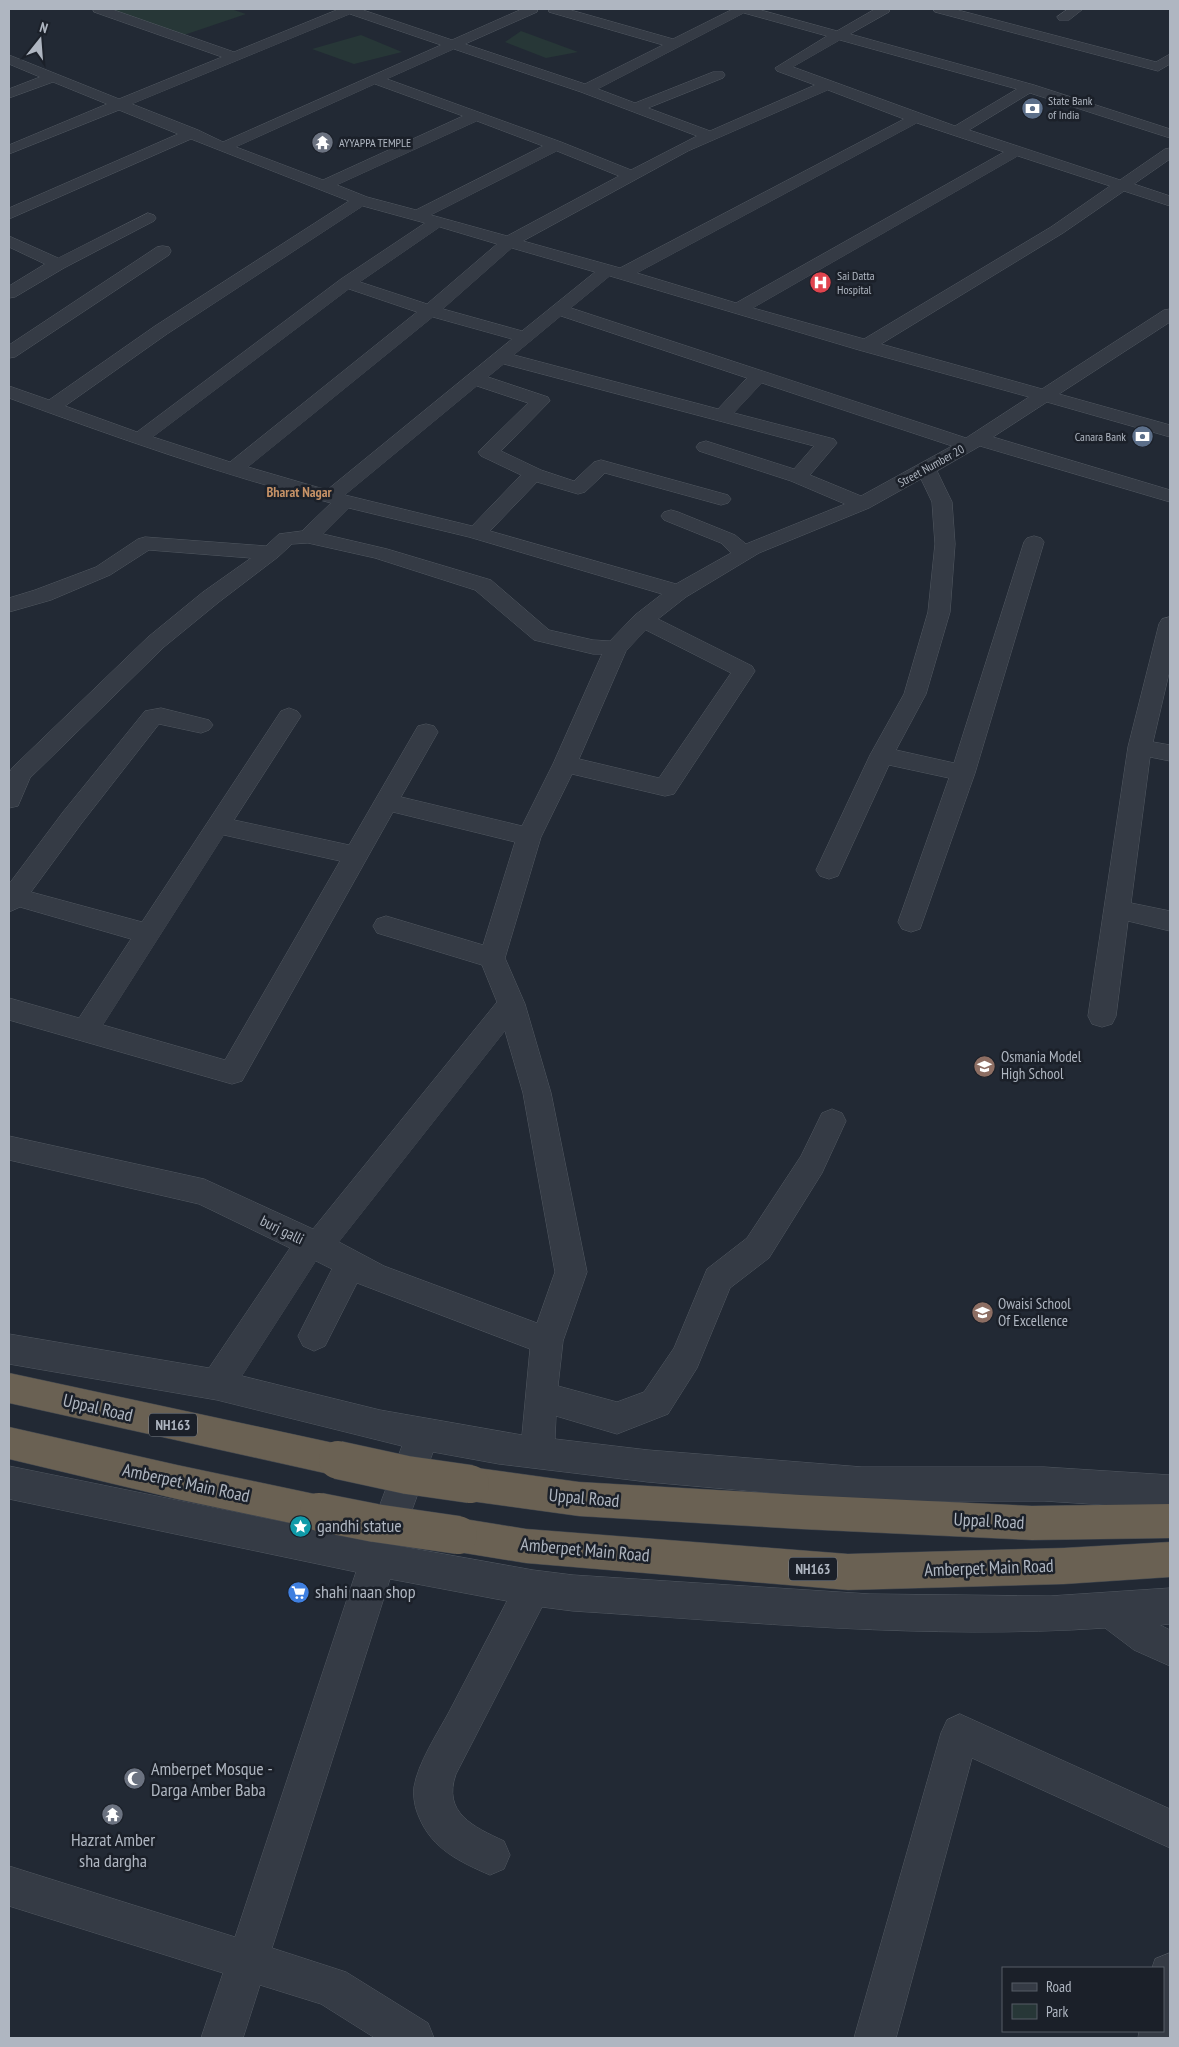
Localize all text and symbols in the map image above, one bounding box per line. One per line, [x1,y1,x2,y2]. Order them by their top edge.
north arrow [15,15,65,65]
text: N [38,18,50,37]
place label: State Bank of India [1048,93,1093,122]
bank icon: State Bank of India [1020,96,1044,120]
temple icon: AYYAPPA TEMPLE [311,131,335,155]
place label: AYYAPPA TEMPLE [339,135,411,150]
place label: Sai Datta Hospital [837,268,875,297]
hospital icon: Sai Datta Hospital [809,271,833,295]
bank icon: Canara Bank [1130,425,1154,449]
place label: Canara Bank [1075,429,1126,444]
street label: Street Number 20 [895,441,967,490]
district label: Bharat Nagar [266,483,332,501]
place label: Osmania Model High School [1001,1047,1082,1083]
school or university icon: Osmania Model High School [973,1054,997,1078]
street label: burj galli [257,1211,307,1248]
place label: Owaisi School Of Excellence [998,1294,1071,1330]
school or university icon: Owaisi School Of Excellence [970,1301,994,1325]
street label: Uppal Road [61,1388,135,1427]
road number: NH163 [149,1414,197,1436]
street label: Amberpet Main Road [120,1458,252,1507]
street label: Uppal Road [548,1483,620,1512]
street label: Uppal Road [953,1507,1025,1534]
place icon: gandhi statue [289,1514,313,1538]
place label: gandhi statue [317,1514,402,1537]
street label: Amberpet Main Road [520,1532,651,1567]
street label: Amberpet Main Road [924,1554,1054,1581]
road number: NH163 [789,1558,837,1580]
supermarket icon: shahi naan shop [287,1580,311,1604]
place label: shahi naan shop [315,1580,416,1603]
place label: Amberpet Mosque - Darga Amber Baba [151,1757,273,1801]
mosque icon: Amberpet Mosque - Darga Amber Baba [123,1767,147,1791]
temple icon: Hazrat Amber sha dargha [101,1803,125,1827]
place label: Hazrat Amber sha dargha [71,1828,155,1872]
legend [1002,1967,1164,2032]
text: Road [1046,1977,1072,1996]
text: Park [1046,2002,1068,2021]

